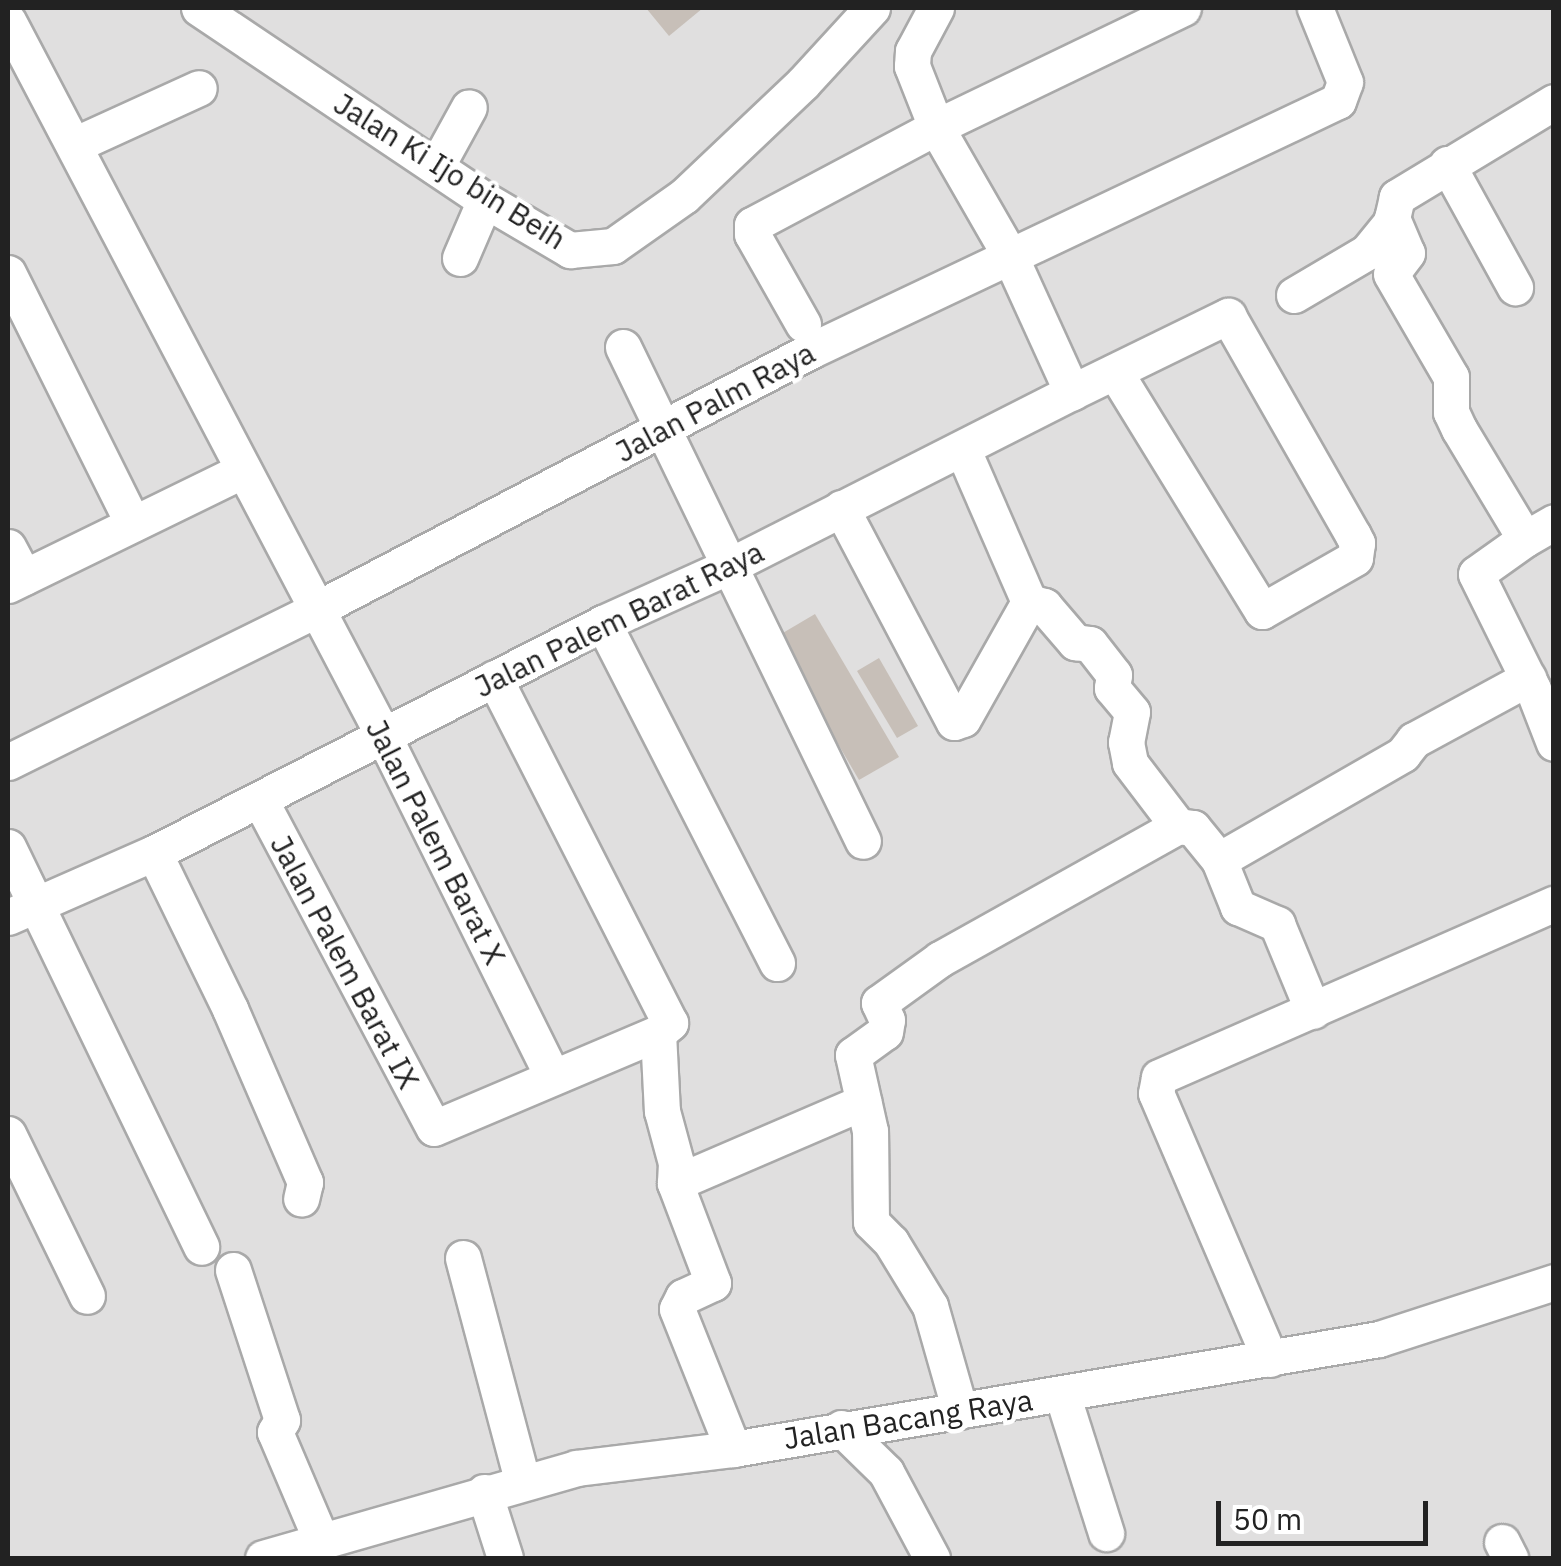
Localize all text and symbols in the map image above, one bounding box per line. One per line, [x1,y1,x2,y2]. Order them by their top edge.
street label: Jalan Ki Ijo bin Beih [328,85,572,257]
street label: Jalan Palm Raya [609,334,821,470]
street label: Jalan Palem Barat Raya [469,533,769,705]
street label: Jalan Palem Barat X [359,714,513,970]
street label: Jalan Palem Barat IX [263,829,427,1095]
street label: Jalan Bacang Raya [781,1382,1035,1456]
scale bar [1221,1481,1434,1543]
text: 50 m [1233,1499,1302,1538]

